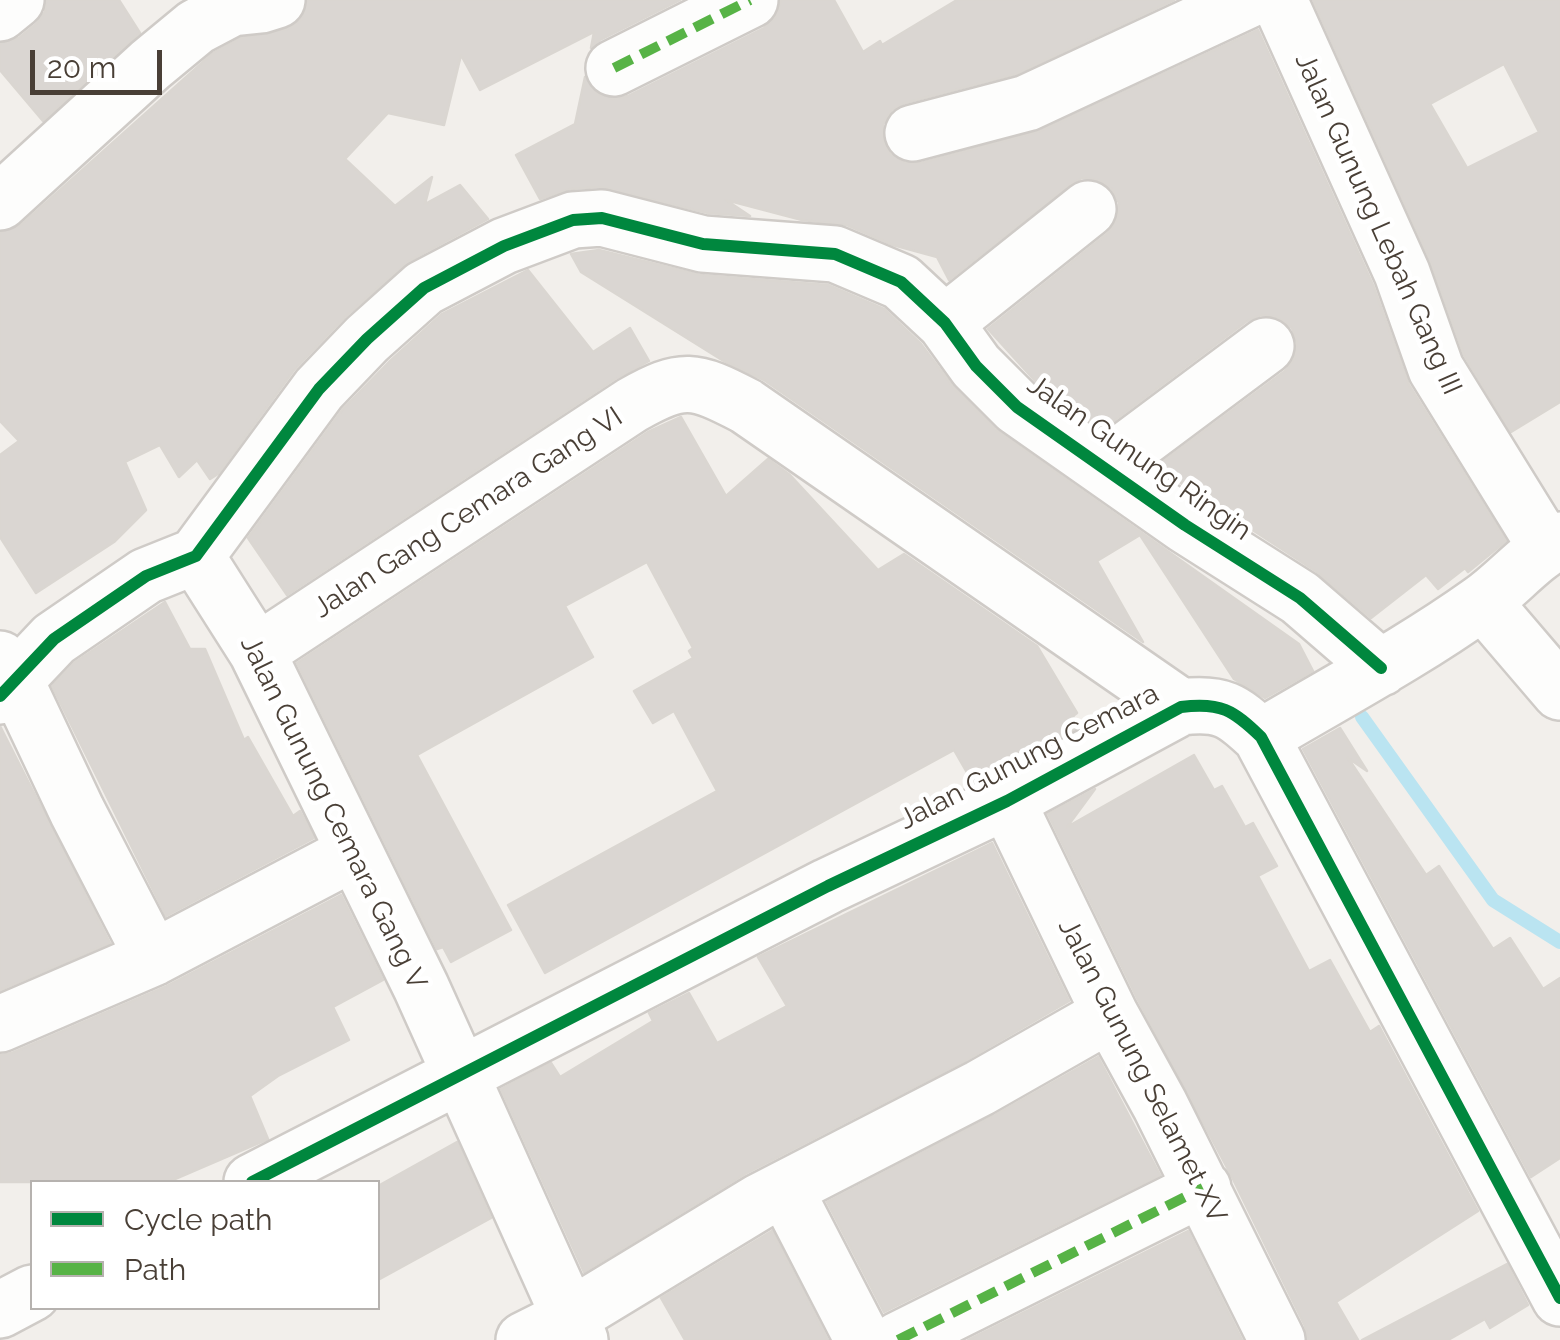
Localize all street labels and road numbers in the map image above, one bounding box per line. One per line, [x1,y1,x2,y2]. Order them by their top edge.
street label: Jalan Gunung Lebah Gang III [1287,48,1469,400]
street label: Jalan Gunung Ringin [1021,368,1257,548]
street label: Jalan Gang Cemara Gang VI [307,400,629,626]
street label: Jalan Gunung Cemara Gang V [233,631,433,995]
street label: Jalan Gunung Cemara [894,677,1164,837]
street label: Jalan Gunung Selamet XV [1051,913,1233,1229]

